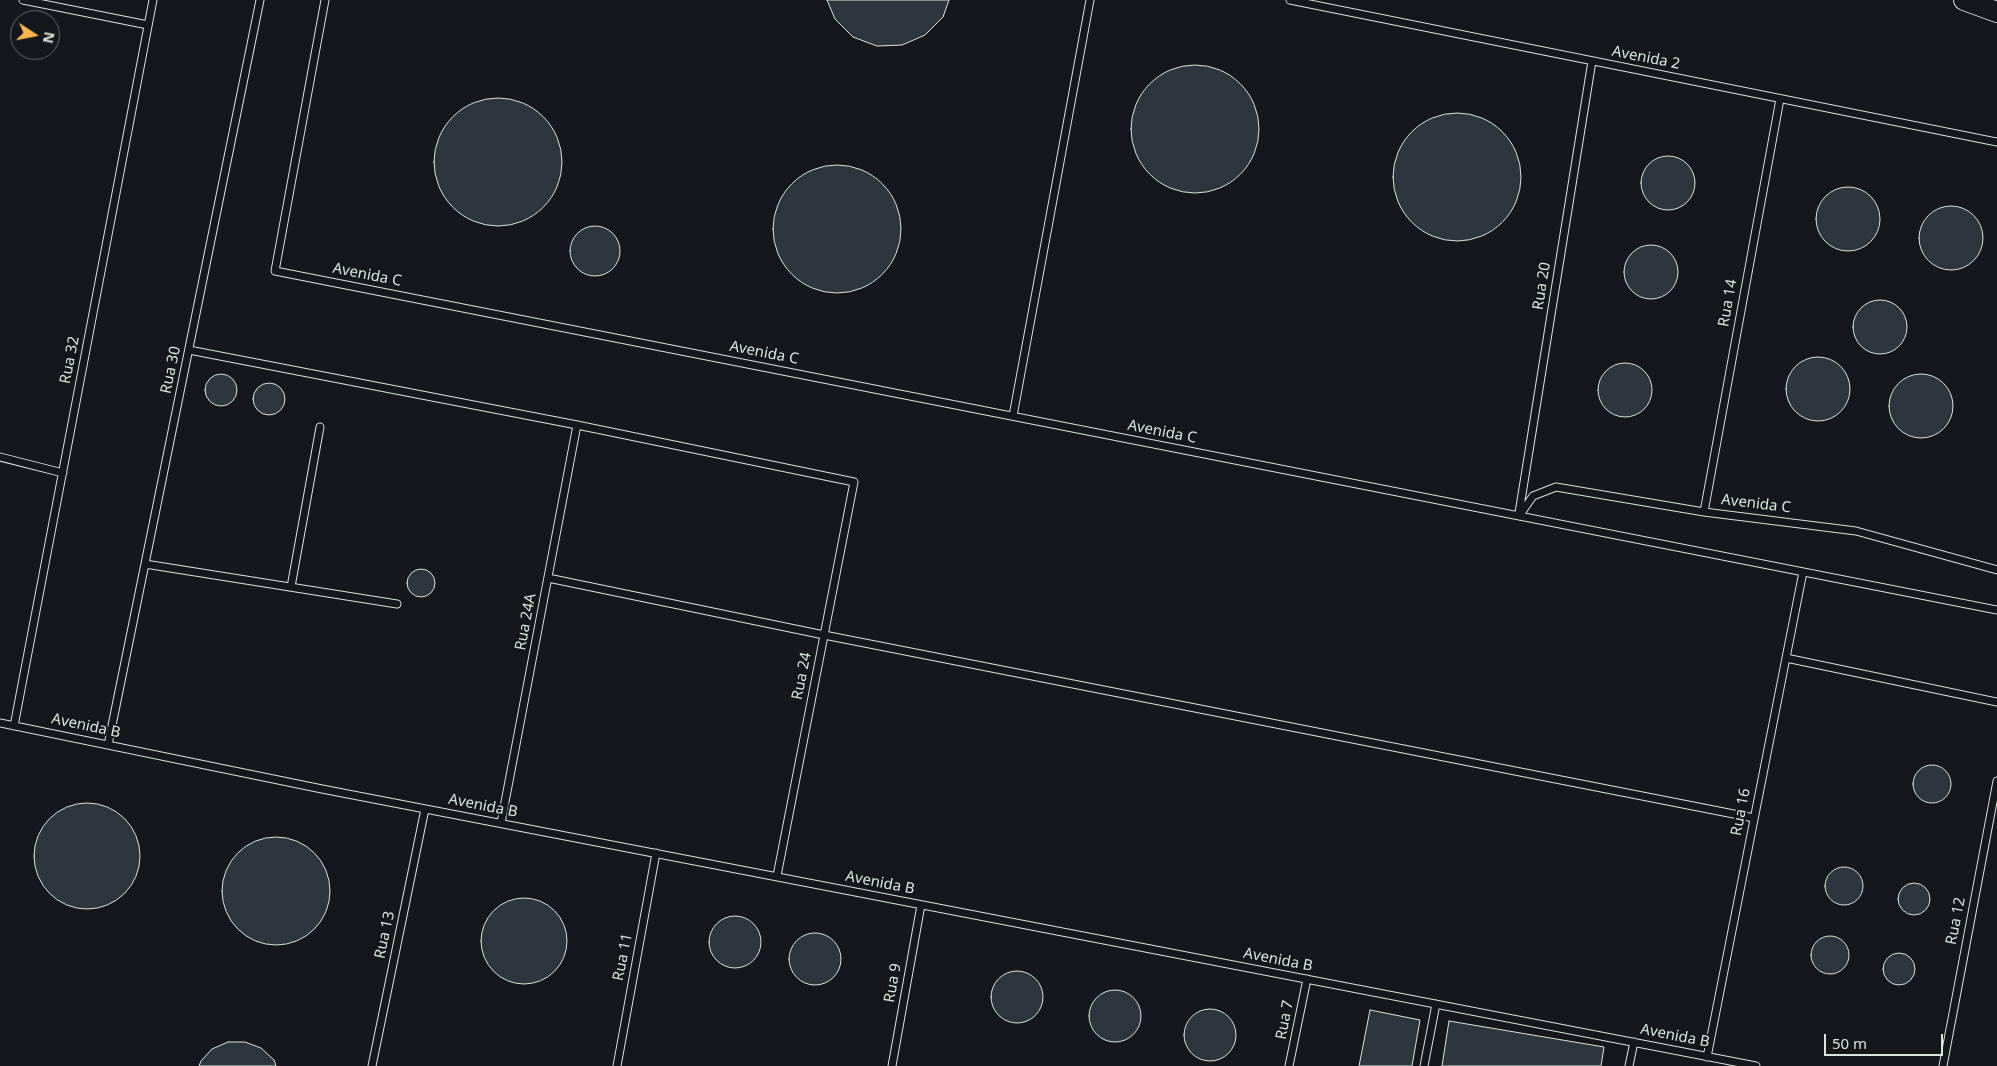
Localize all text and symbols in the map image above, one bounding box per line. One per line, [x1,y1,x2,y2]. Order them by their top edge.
north arrow [10,10,60,60]
text: N [39,30,60,45]
street label: Avenida 2 [1610,43,1682,73]
street label: Avenida C [331,260,403,290]
street label: Rua 20 [1529,261,1555,311]
street label: Rua 14 [1715,278,1741,328]
street label: Rua 32 [57,335,83,385]
street label: Avenida C [728,338,800,368]
street label: Rua 30 [157,345,185,395]
street label: Avenida C [1126,417,1198,447]
street label: Avenida C [1720,491,1792,517]
street label: Rua 24A [512,592,540,652]
street label: Rua 24 [789,651,815,701]
street label: Avenida B [50,710,122,742]
street label: Rua 16 [1728,787,1754,837]
street label: Avenida B [447,790,519,822]
street label: Avenida B [844,867,916,899]
street label: Rua 12 [1943,896,1969,946]
street label: Rua 13 [371,910,399,960]
street label: Rua 11 [610,932,636,982]
street label: Avenida B [1242,944,1314,976]
street label: Rua 9 [881,962,905,1004]
street label: Rua 7 [1272,999,1298,1041]
street label: Avenida B [1639,1020,1711,1052]
scale bar [1827,1024,1946,1056]
text: 50 m [1832,1033,1867,1053]

